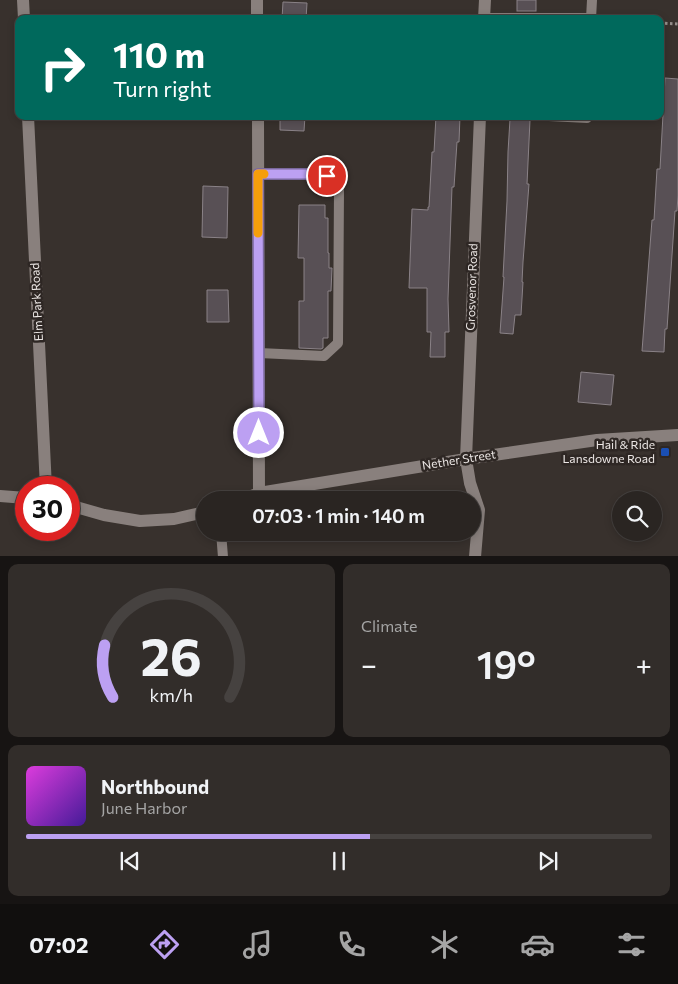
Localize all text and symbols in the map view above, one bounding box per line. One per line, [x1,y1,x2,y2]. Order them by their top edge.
text: 110 m [113,32,205,75]
icon: right [30,35,95,100]
text: Turn right [113,75,211,102]
pin [306,155,348,197]
icon: arrive [313,162,341,190]
street label: Grosvenor Road [462,243,480,331]
street label: Elm Park Road [27,262,45,342]
position arrow [232,406,284,458]
place label: Hail & Ride Lansdowne Road [562,437,655,465]
street label: Nether Street [421,446,497,472]
marker: Hail & Ride Lansdowne Road [659,446,671,458]
speed limit sign: 30 [15,476,80,541]
map controls [612,491,662,541]
button: search [612,491,662,541]
text: 07:03 · 1 min · 140 m [252,504,425,527]
text: Climate [361,616,417,635]
text: 26 [141,623,202,687]
text: 19° [477,640,536,687]
text: − [361,647,377,681]
text: + [636,647,652,681]
text: km/h [150,684,193,706]
text: Northbound [101,775,209,798]
text: June Harbor [101,798,187,817]
icon: previous [116,847,144,875]
icon: pause [325,847,353,875]
icon: next [534,847,562,875]
icon: directions [147,927,182,962]
icon: music [240,927,275,962]
icon: phone [334,927,369,962]
icon: climate [427,927,462,962]
icon: car [520,927,555,962]
icon: filters [614,927,649,962]
text: 07:02 [29,931,89,958]

